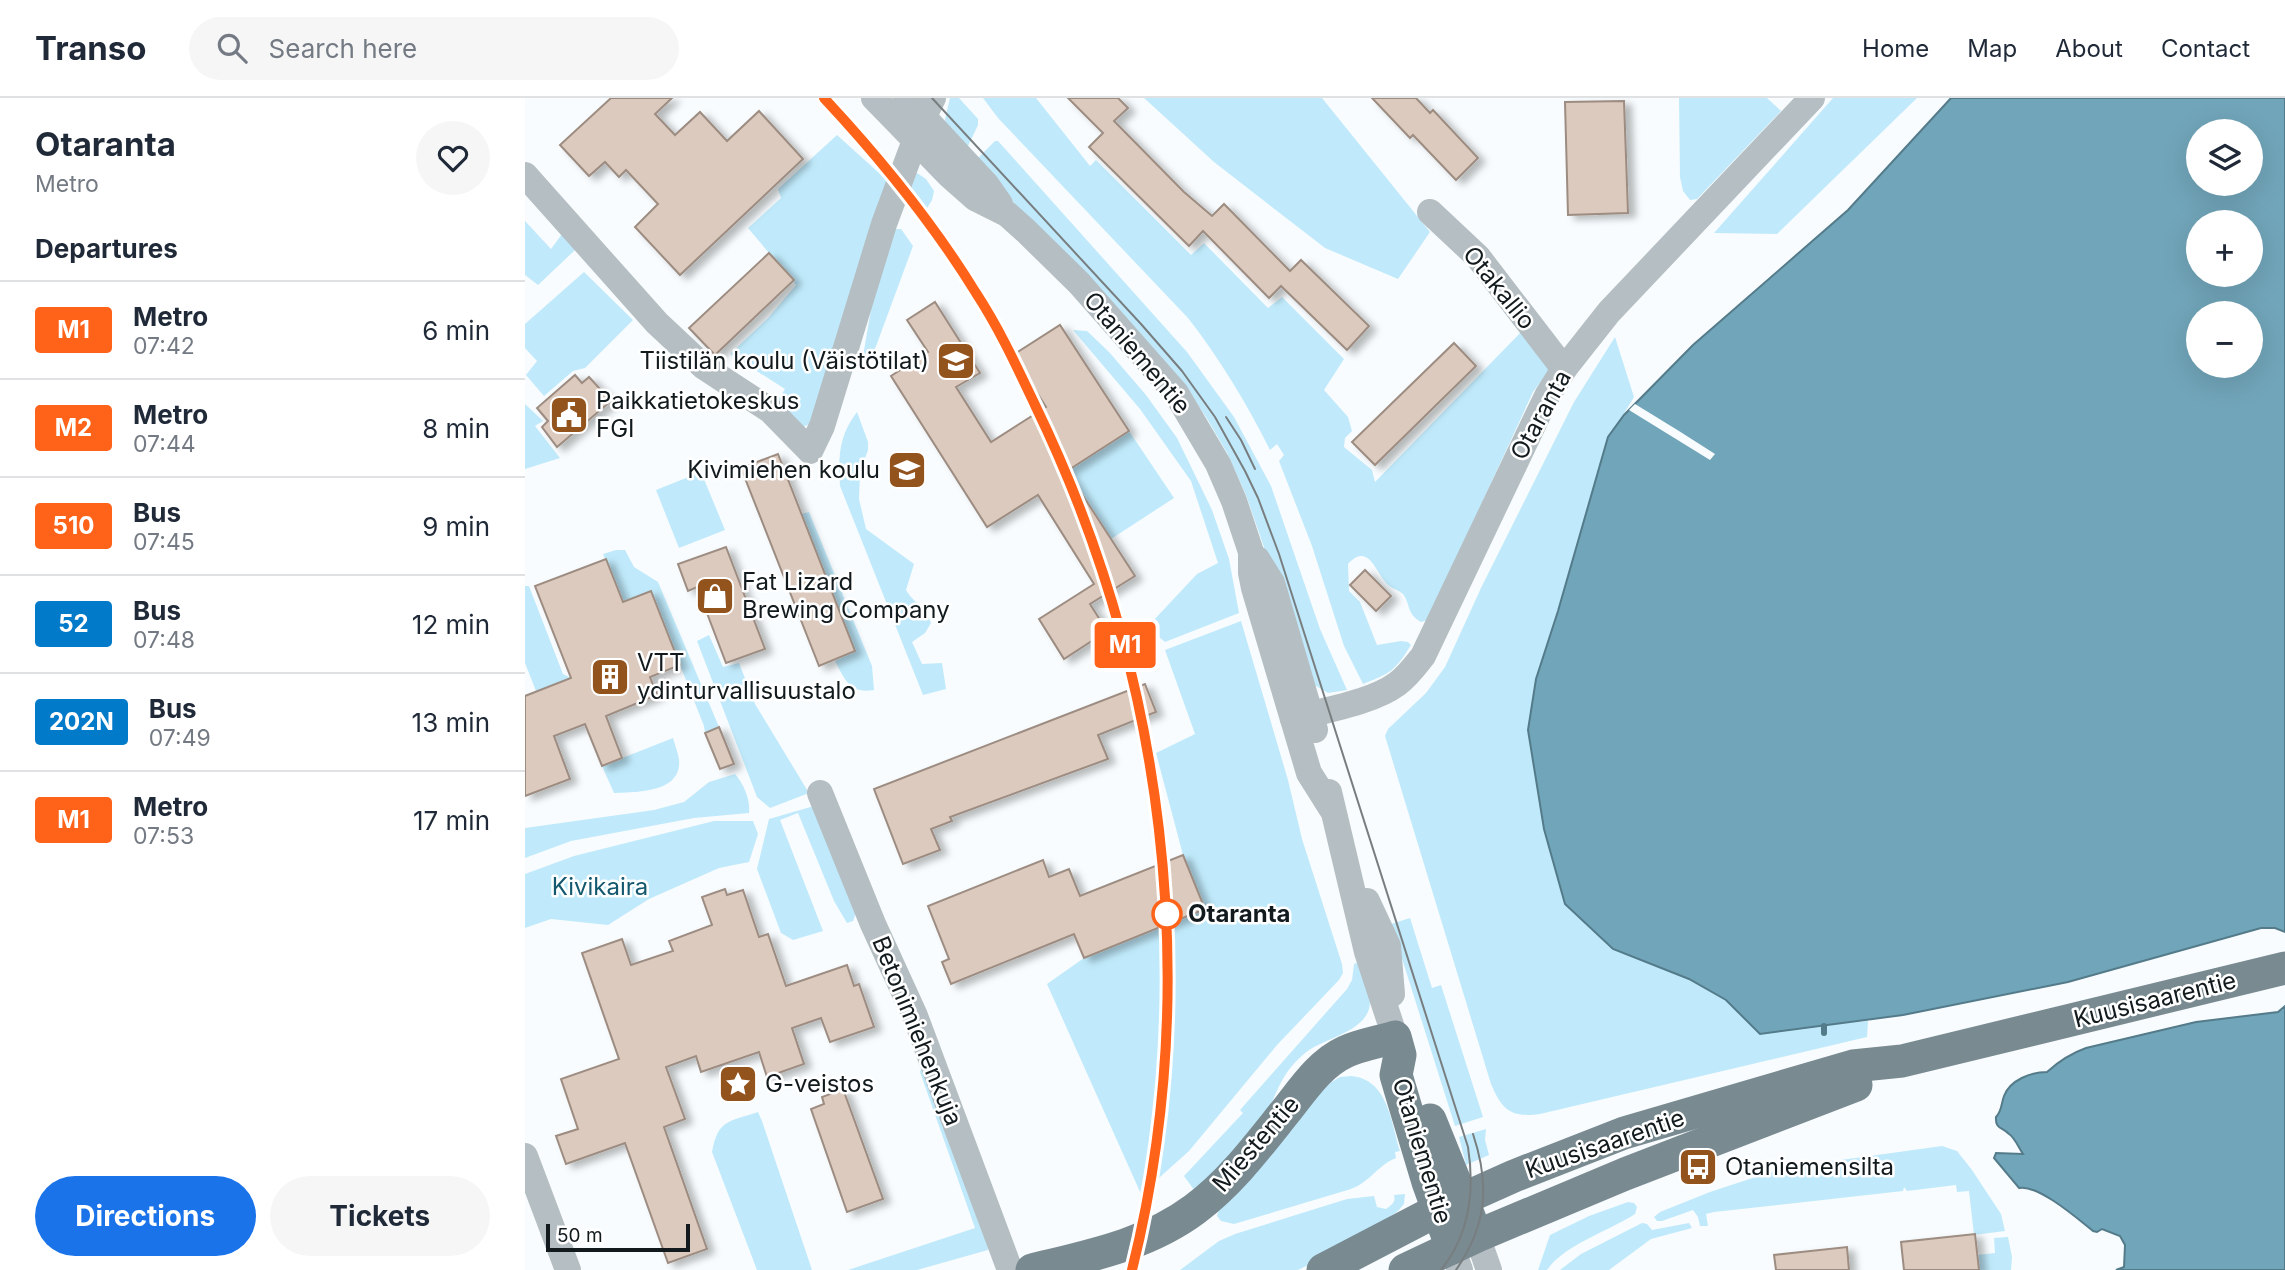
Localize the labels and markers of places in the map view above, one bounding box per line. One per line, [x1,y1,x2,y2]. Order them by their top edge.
school or university icon: Tiistilän koulu (Väistötilat) [935,340,977,382]
place label: Tiistilän koulu (Väistötilat) [639,346,929,375]
place label: Paikkatietokeskus FGI [596,386,799,443]
public building icon: Paikkatietokeskus FGI [548,394,590,436]
school or university icon: Kivimiehen koulu [886,449,928,491]
place label: Kivimiehen koulu [687,455,880,484]
place label: Fat Lizard Brewing Company [742,567,950,624]
shop icon: Fat Lizard Brewing Company [694,575,736,617]
place label: VTT ydinturvallisuustalo [637,648,856,705]
building icon: VTT ydinturvallisuustalo [589,656,631,698]
marker: Otaranta [1152,899,1182,929]
place label: Otaranta [1188,899,1291,928]
place icon: G-veistos [717,1063,759,1105]
place label: G-veistos [765,1069,874,1098]
bus stop icon: Otaniemensilta [1677,1146,1719,1188]
place label: Otaniemensilta [1725,1152,1894,1181]

